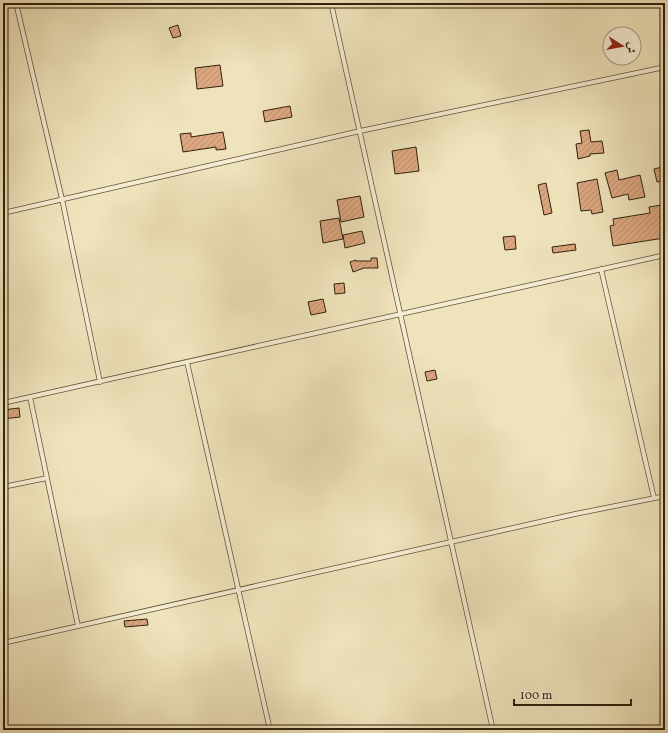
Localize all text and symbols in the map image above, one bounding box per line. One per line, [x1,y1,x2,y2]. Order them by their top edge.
north arrow [602,26,642,66]
text: ش [622,41,639,54]
scale bar [514,681,631,707]
text: 100 m [520,688,553,704]

